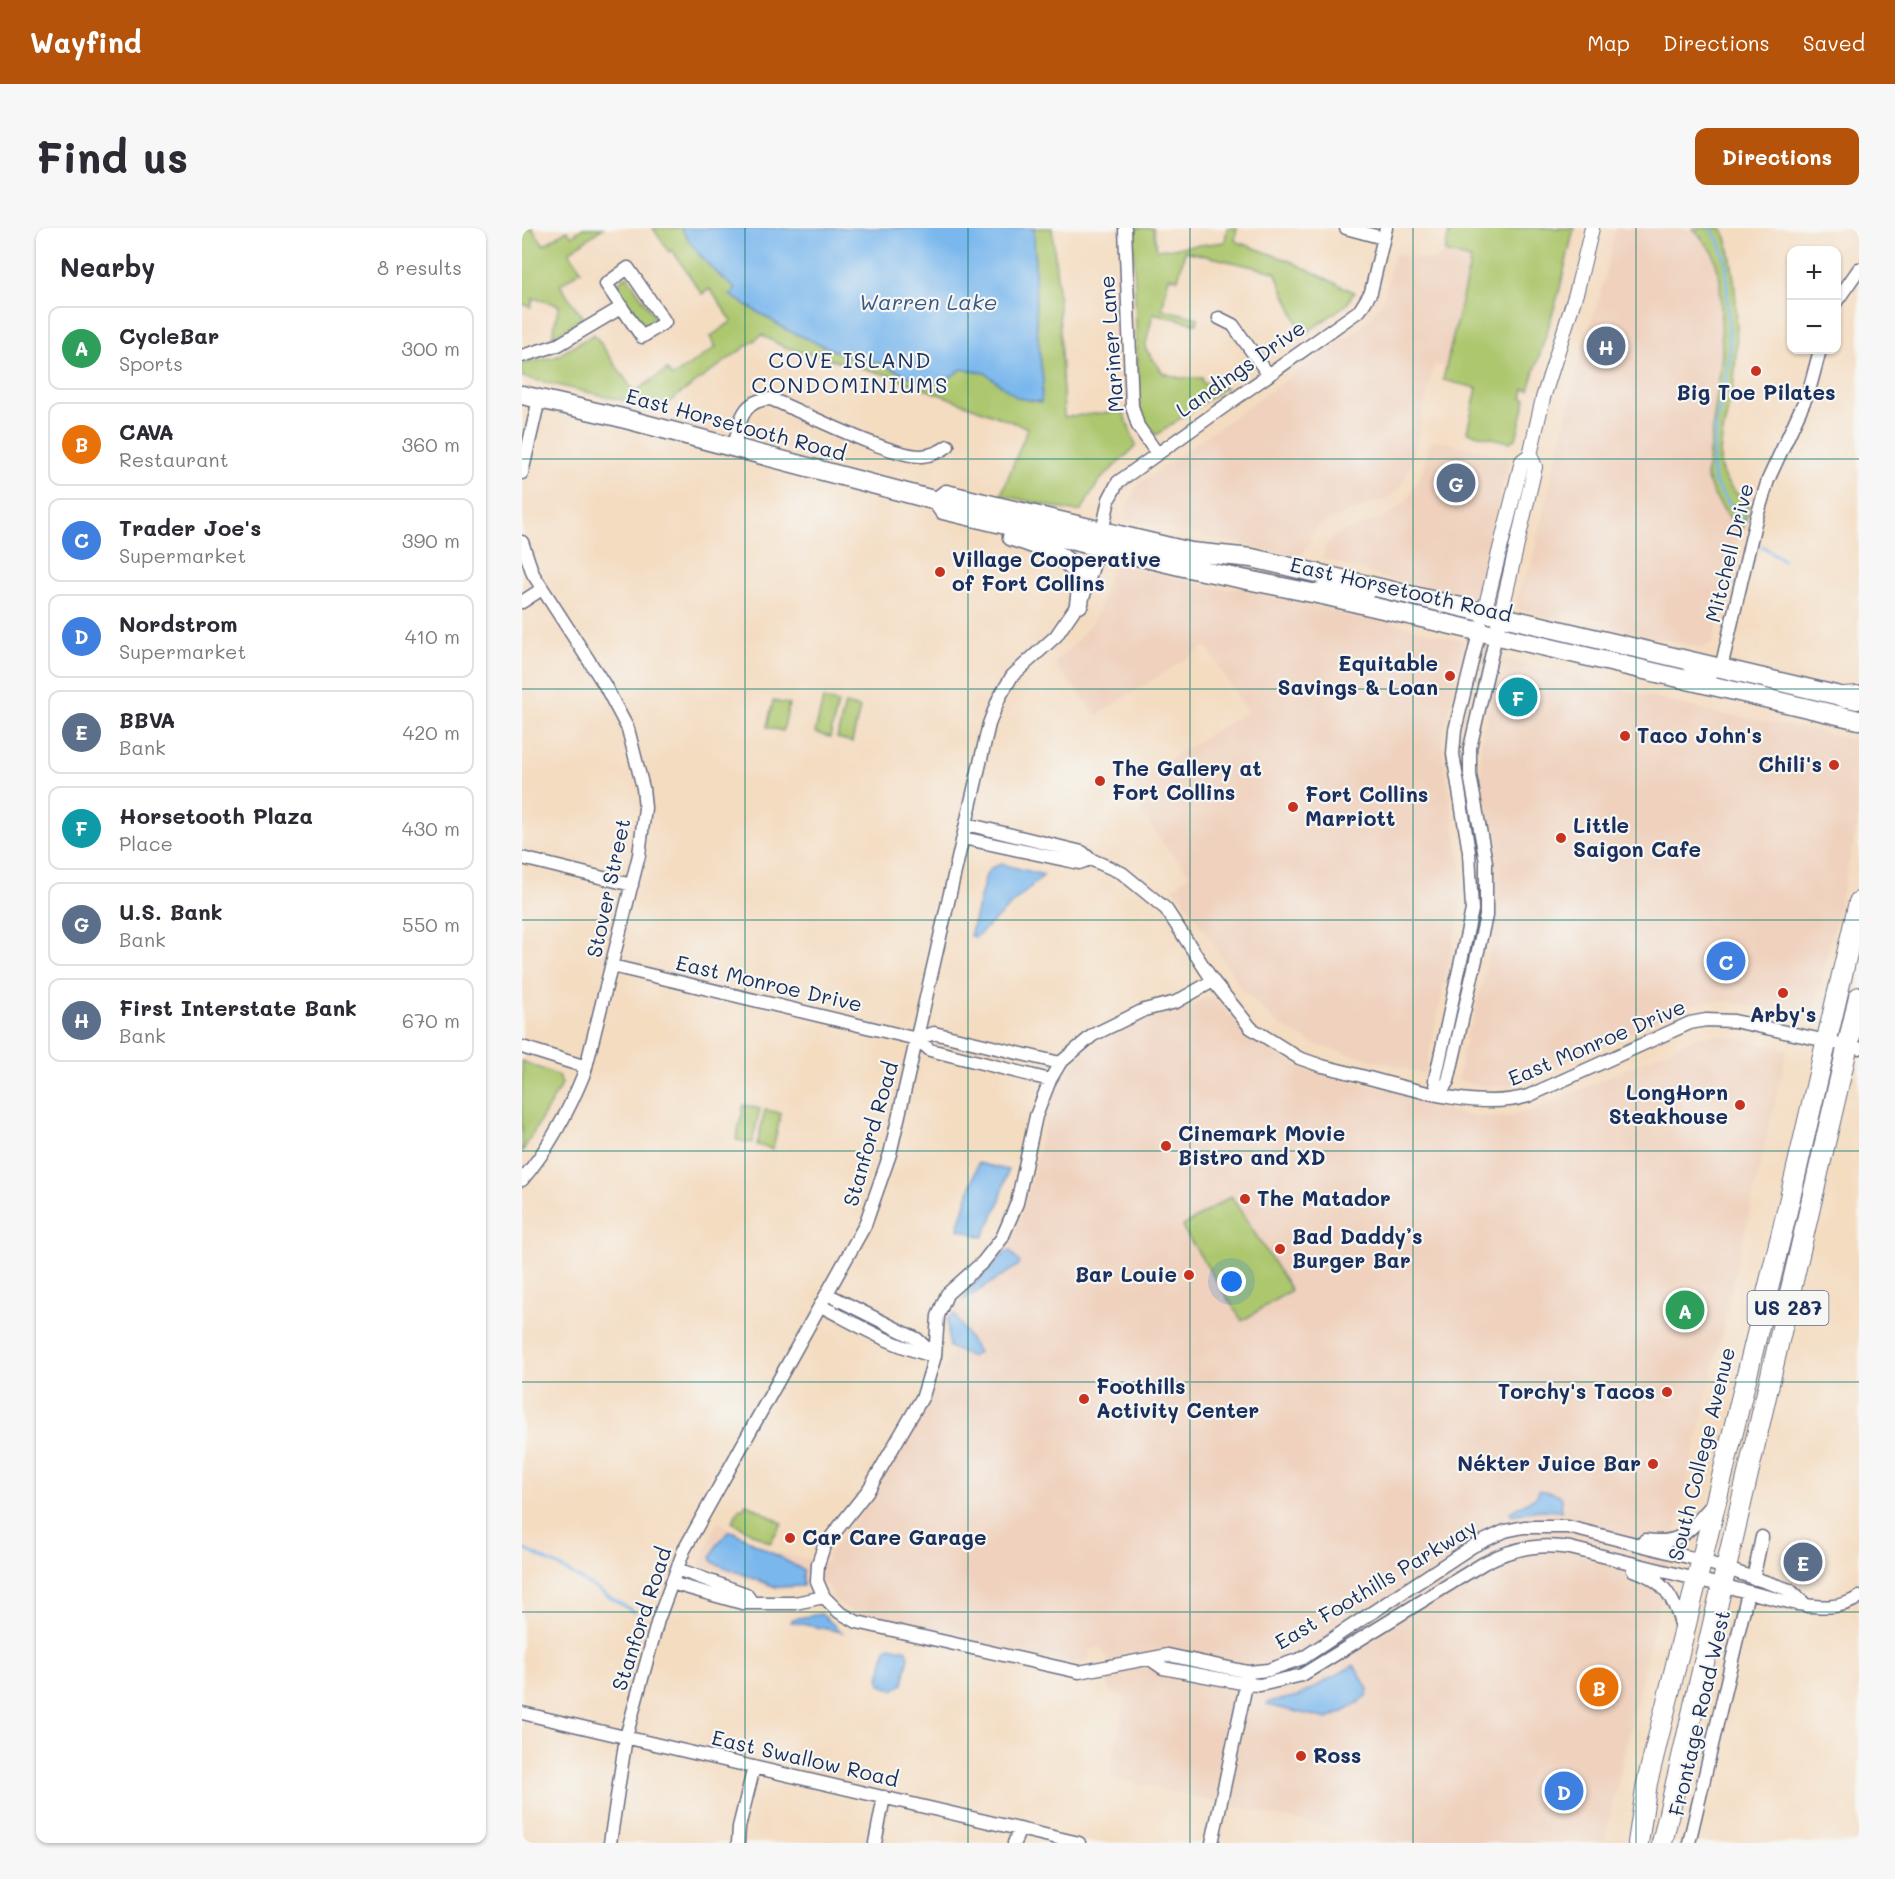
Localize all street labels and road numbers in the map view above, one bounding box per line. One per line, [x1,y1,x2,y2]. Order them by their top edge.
street label: Mariner Lane [1092,275,1129,414]
street label: Landings Drive [1170,313,1310,422]
street label: East Horsetooth Road [623,381,849,466]
street label: Mitchell Drive [1698,480,1759,625]
street label: East Horsetooth Road [1288,550,1515,627]
street label: Stover Street [580,816,635,960]
street label: East Monroe Drive [674,948,865,1017]
street label: East Monroe Drive [1504,992,1689,1091]
street label: Stanford Road [836,1058,903,1209]
road number: US 287 [1748,1291,1828,1325]
street label: South College Avenue [1661,1344,1740,1563]
street label: East Foothills Parkway [1269,1513,1481,1655]
street label: Stanford Road [605,1543,676,1694]
street label: Frontage Road West [1662,1607,1735,1818]
street label: East Swallow Road [709,1723,901,1792]

